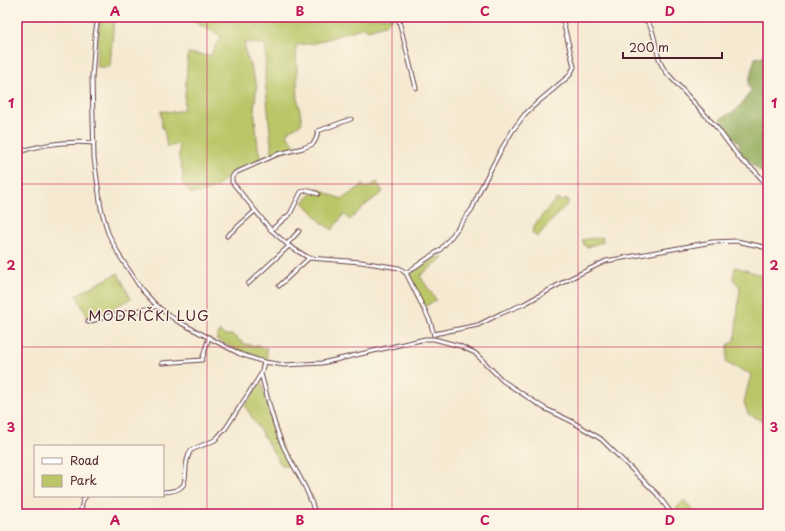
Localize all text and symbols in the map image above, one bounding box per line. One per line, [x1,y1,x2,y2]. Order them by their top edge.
text: A [110,1,120,20]
text: B [296,1,305,20]
text: C [480,1,490,20]
text: D [665,1,675,20]
scale bar [623,34,722,60]
text: 200 m [629,38,669,56]
text: 1 [8,93,14,112]
text: 1 [771,93,777,112]
text: 2 [6,255,16,274]
text: 2 [769,255,779,274]
district label: MODRIČKI LUG [88,305,210,326]
text: 3 [7,417,16,436]
text: 3 [770,417,779,436]
legend [34,445,164,497]
text: Road [70,451,99,469]
text: Park [70,471,97,489]
text: A [110,510,120,529]
text: B [296,510,305,529]
text: C [480,510,490,529]
text: D [665,510,675,529]

